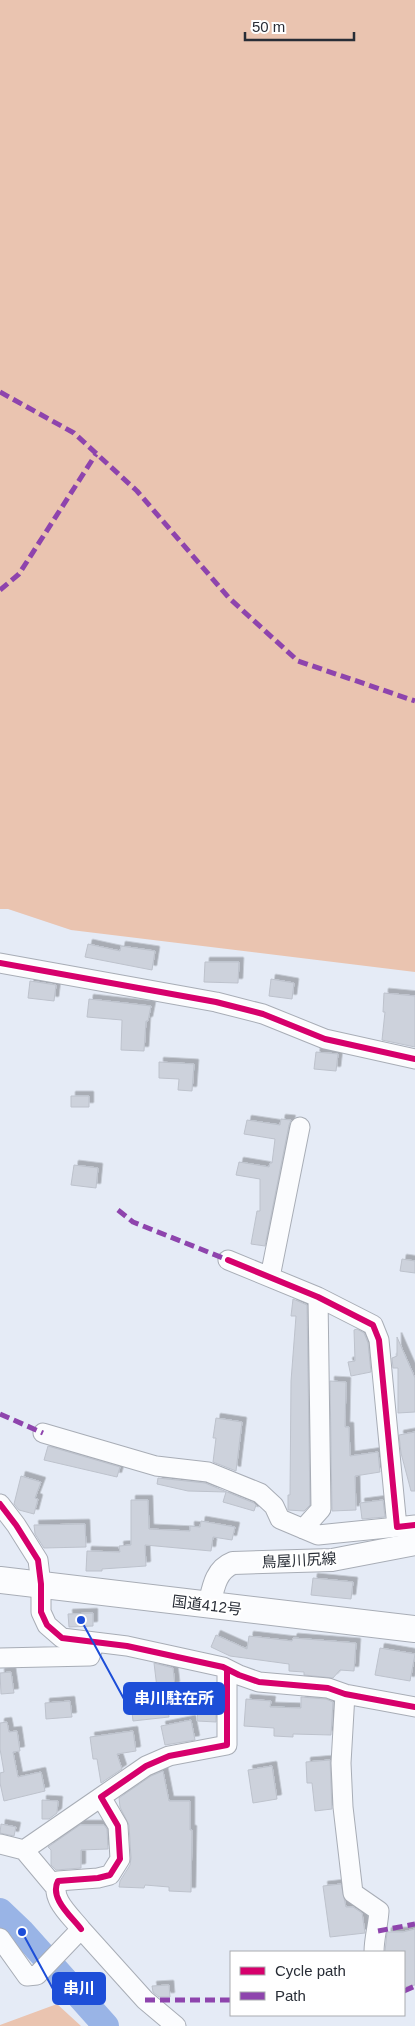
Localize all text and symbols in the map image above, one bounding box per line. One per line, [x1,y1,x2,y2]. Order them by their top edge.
scale bar [245,10,354,42]
text: 50 m [252,18,285,35]
street label: 鳥屋川尻線 [261,1550,337,1570]
street label: 国道412号 [171,1592,243,1618]
callout: 串川駐在所 [124,1683,224,1714]
text: 串川駐在所 [134,1690,214,1707]
legend [230,1951,405,2016]
text: Cycle path [275,1962,346,1979]
callout: 串川 [53,1973,105,2004]
text: 串川 [63,1980,95,1997]
text: Path [275,1987,306,2004]

